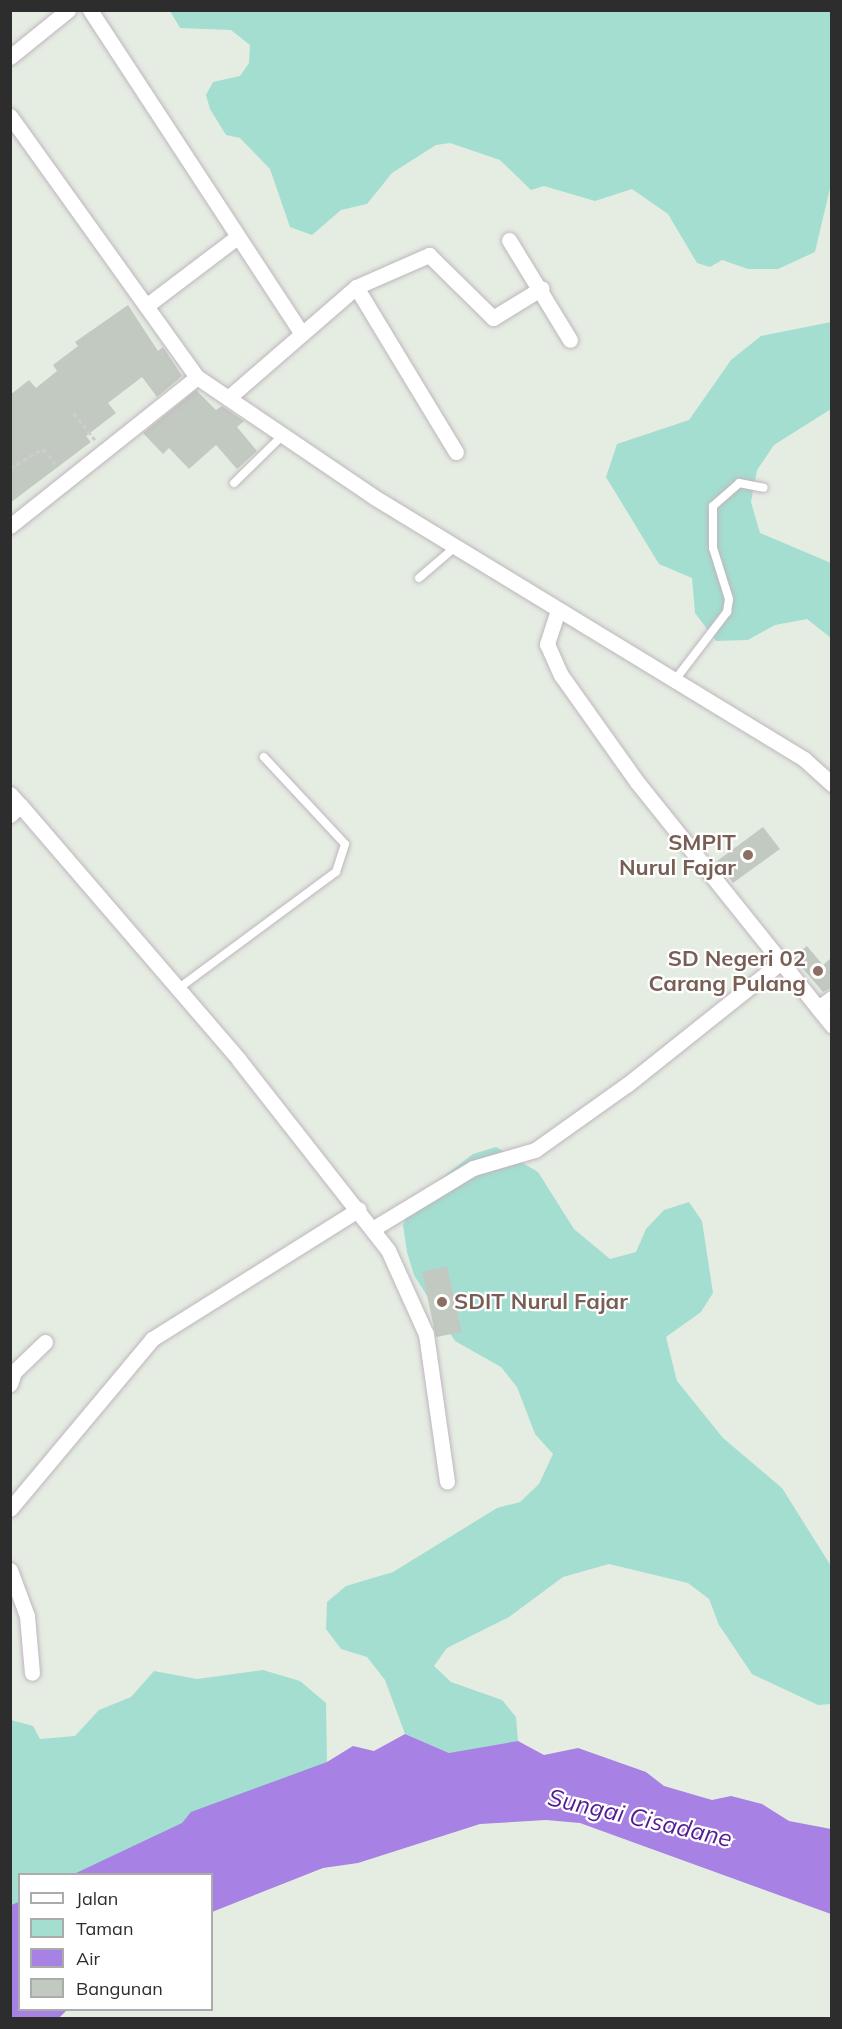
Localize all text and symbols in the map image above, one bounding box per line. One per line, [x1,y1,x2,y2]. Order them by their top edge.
place label: SMPIT Nurul Fajar [619,829,736,880]
marker: SMPIT Nurul Fajar [741,848,755,862]
place label: SD Negeri 02 Carang Pulang [649,945,806,996]
marker: SD Negeri 02 Carang Pulang [811,964,825,978]
place label: SDIT Nurul Fajar [454,1289,628,1315]
marker: SDIT Nurul Fajar [435,1295,449,1309]
water label: Sungai Cisadane [545,1783,735,1853]
legend [18,1873,213,2011]
text: Jalan [76,1887,118,1910]
text: Taman [76,1917,133,1940]
text: Air [76,1947,100,1970]
text: Bangunan [76,1977,163,2000]

